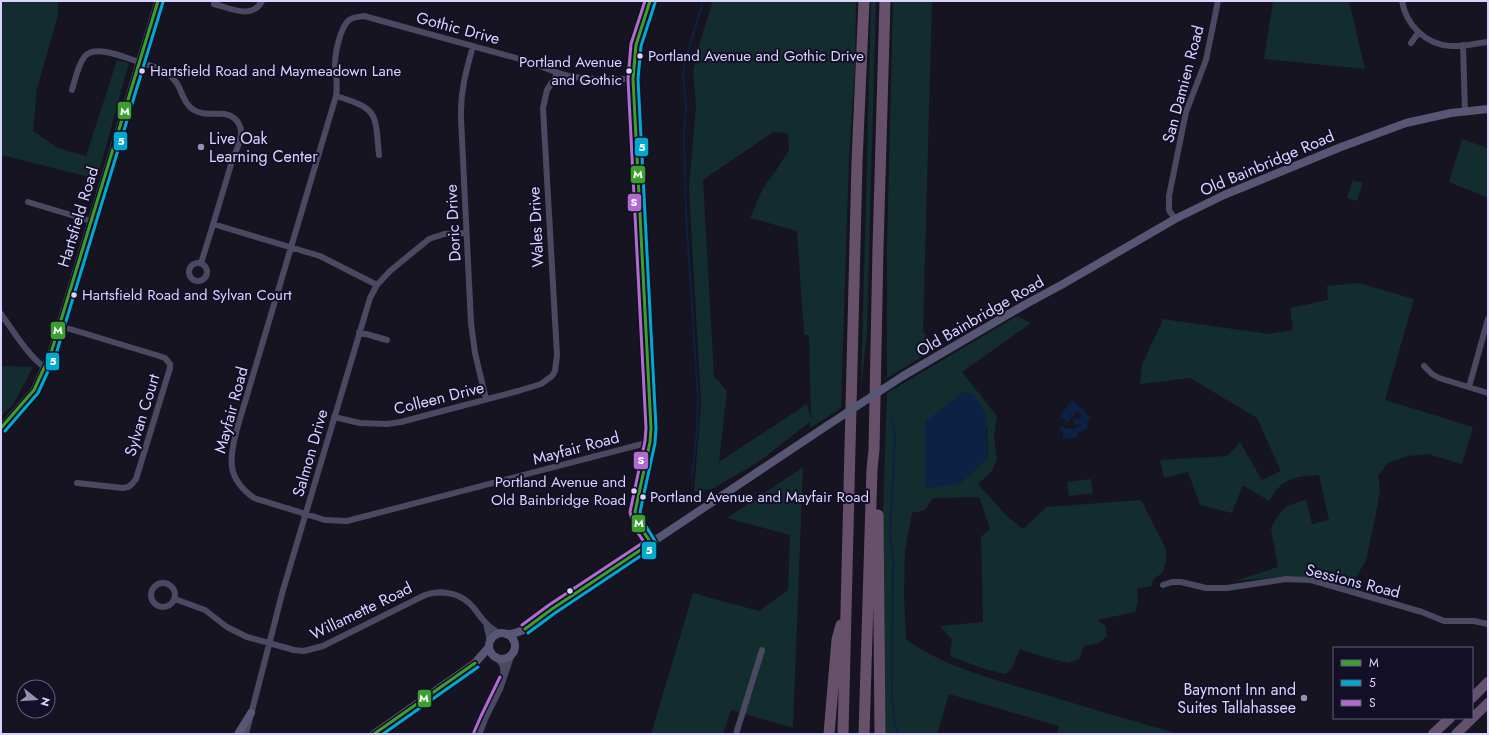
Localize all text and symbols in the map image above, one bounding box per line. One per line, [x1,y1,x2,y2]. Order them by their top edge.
street label: Gothic Drive [414,6,502,50]
street label: San Damien Road [1156,23,1210,145]
place label: Portland Avenue and Gothic Drive [648,45,864,67]
place label: Portland Avenue and Gothic [519,51,622,91]
marker: Portland Avenue and Gothic Drive [635,51,645,61]
place label: Hartsfield Road and Maymeadown Lane [150,60,402,82]
marker: Hartsfield Road and Maymeadown Lane [137,66,147,76]
marker: Portland Avenue and Gothic [624,66,634,76]
line badge: M [117,101,132,120]
text: M [120,103,130,119]
street label: Old Bainbridge Road [1196,124,1338,202]
place label: Live Oak Learning Center [209,127,318,168]
line badge: 5 [113,131,128,151]
text: 5 [117,133,125,149]
line badge: 5 [634,137,649,157]
text: 5 [638,139,646,155]
marker: Live Oak Learning Center [196,142,206,152]
street label: Hartsfield Road [52,164,104,270]
line badge: M [630,165,646,184]
text: M [633,166,643,182]
street label: Doric Drive [439,184,467,262]
street label: Wales Drive [522,186,550,268]
line badge: S [627,193,642,212]
text: S [631,194,638,210]
street label: Old Bainbridge Road [912,270,1048,362]
place label: Hartsfield Road and Sylvan Court [82,284,292,306]
marker: Hartsfield Road and Sylvan Court [69,290,79,300]
line badge: M [50,321,66,340]
text: M [53,322,63,338]
line badge: 5 [45,352,60,371]
text: 5 [49,353,57,369]
street label: Mayfair Road [208,364,254,456]
street label: Sylvan Court [119,371,165,459]
street label: Colleen Drive [391,376,487,420]
street label: Salmon Drive [287,407,333,499]
street label: Mayfair Road [530,425,622,471]
line badge: S [633,451,649,470]
text: S [638,452,645,468]
place label: Portland Avenue and Old Bainbridge Road [491,471,626,511]
marker: Portland Avenue and Old Bainbridge Road [629,486,639,496]
place label: Portland Avenue and Mayfair Road [650,486,869,508]
marker: Portland Avenue and Mayfair Road [638,492,648,502]
line badge: M [631,514,646,533]
text: M [634,515,644,531]
line badge: 5 [641,541,657,560]
text: 5 [645,542,653,558]
street label: Sessions Road [1303,558,1403,604]
street label: Willamette Road [306,576,416,646]
unlabelled marker [565,586,575,596]
legend [1333,647,1473,719]
text: M [1369,654,1379,672]
text: 5 [1369,674,1376,692]
place label: Baymont Inn and Suites Tallahassee [1177,678,1296,719]
north arrow [16,679,56,719]
line badge: M [417,689,432,708]
text: M [419,690,429,706]
marker: Baymont Inn and Suites Tallahassee [1299,693,1309,703]
text: S [1369,694,1376,712]
text: N [37,695,54,708]

